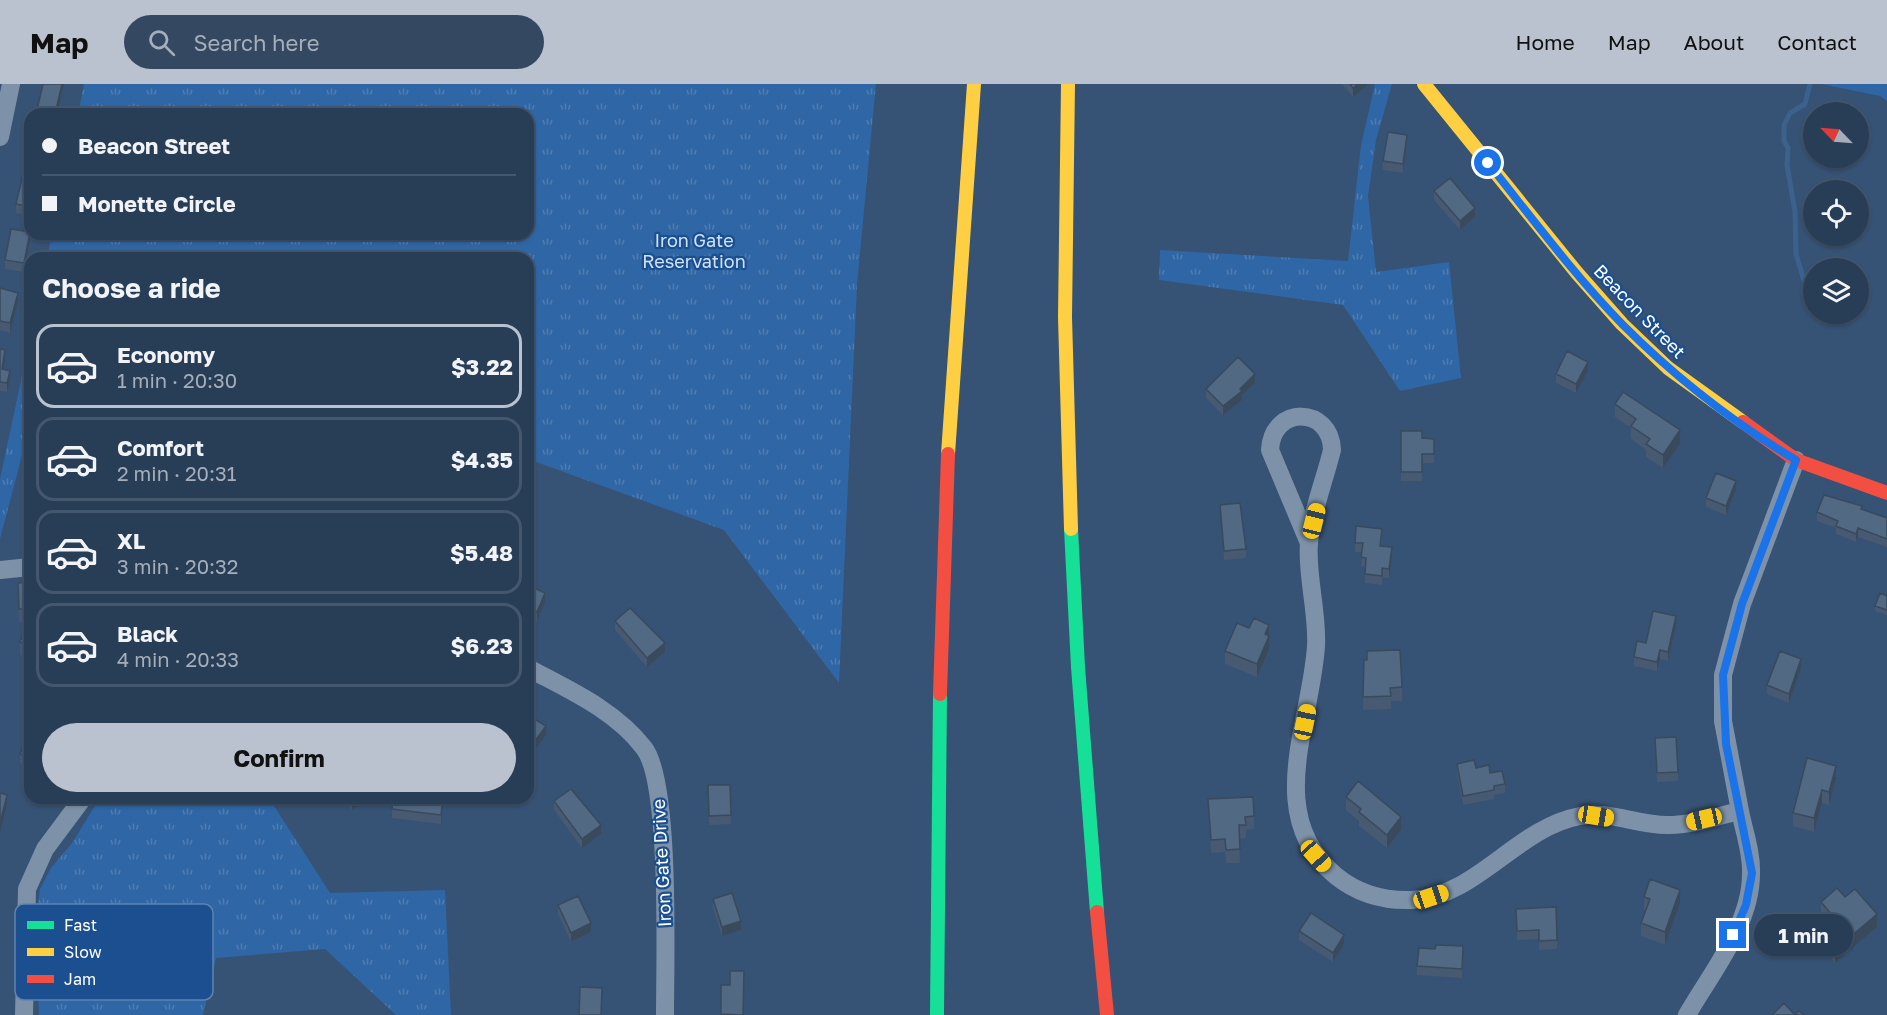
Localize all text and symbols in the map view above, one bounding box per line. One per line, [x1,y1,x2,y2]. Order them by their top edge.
search box [124,15,544,69]
text: Map [30,26,88,59]
icon: search [145,26,178,59]
text: Search here [193,29,319,56]
text: Home [1515,29,1575,55]
text: Map [1608,29,1651,55]
text: About [1684,29,1744,55]
text: Contact [1777,29,1857,55]
north arrow [1803,102,1869,168]
map controls [1803,102,1869,324]
text: Beacon Street [78,132,230,159]
route start [1474,149,1501,176]
button: locate [1803,180,1869,246]
text: Monette Circle [78,190,236,217]
park label: Iron Gate Reservation [642,229,746,272]
button: layers [1803,258,1869,324]
street label: Beacon Street [1590,259,1690,363]
text: Choose a ride [42,272,221,304]
icon: car [45,339,99,393]
text: Economy [117,341,215,368]
text: $3.22 [451,353,513,380]
text: 1 min · 20:30 [117,368,237,392]
icon: car [45,432,99,486]
text: Comfort [117,434,204,461]
text: $4.35 [451,446,513,473]
text: 2 min · 20:31 [117,461,236,485]
car [1301,501,1327,541]
icon: car [45,525,99,579]
text: XL [117,527,145,554]
text: $5.48 [450,539,513,566]
text: 3 min · 20:32 [117,554,238,578]
icon: car [45,618,99,672]
text: Black [117,620,178,647]
text: $6.23 [450,632,513,659]
text: 4 min · 20:33 [117,647,239,671]
car [1292,703,1318,741]
button: Confirm [42,723,516,792]
street label: Iron Gate Drive [647,798,675,928]
car [1577,804,1615,828]
car [1684,806,1724,832]
car [1297,837,1335,875]
car [1411,883,1451,911]
legend [15,904,213,1000]
callout: 1 min [1754,914,1853,956]
text: Fast [64,915,97,935]
route end [1719,921,1746,948]
text: 1 min [1778,923,1829,947]
text: Slow [64,942,102,962]
text: Jam [64,969,96,989]

